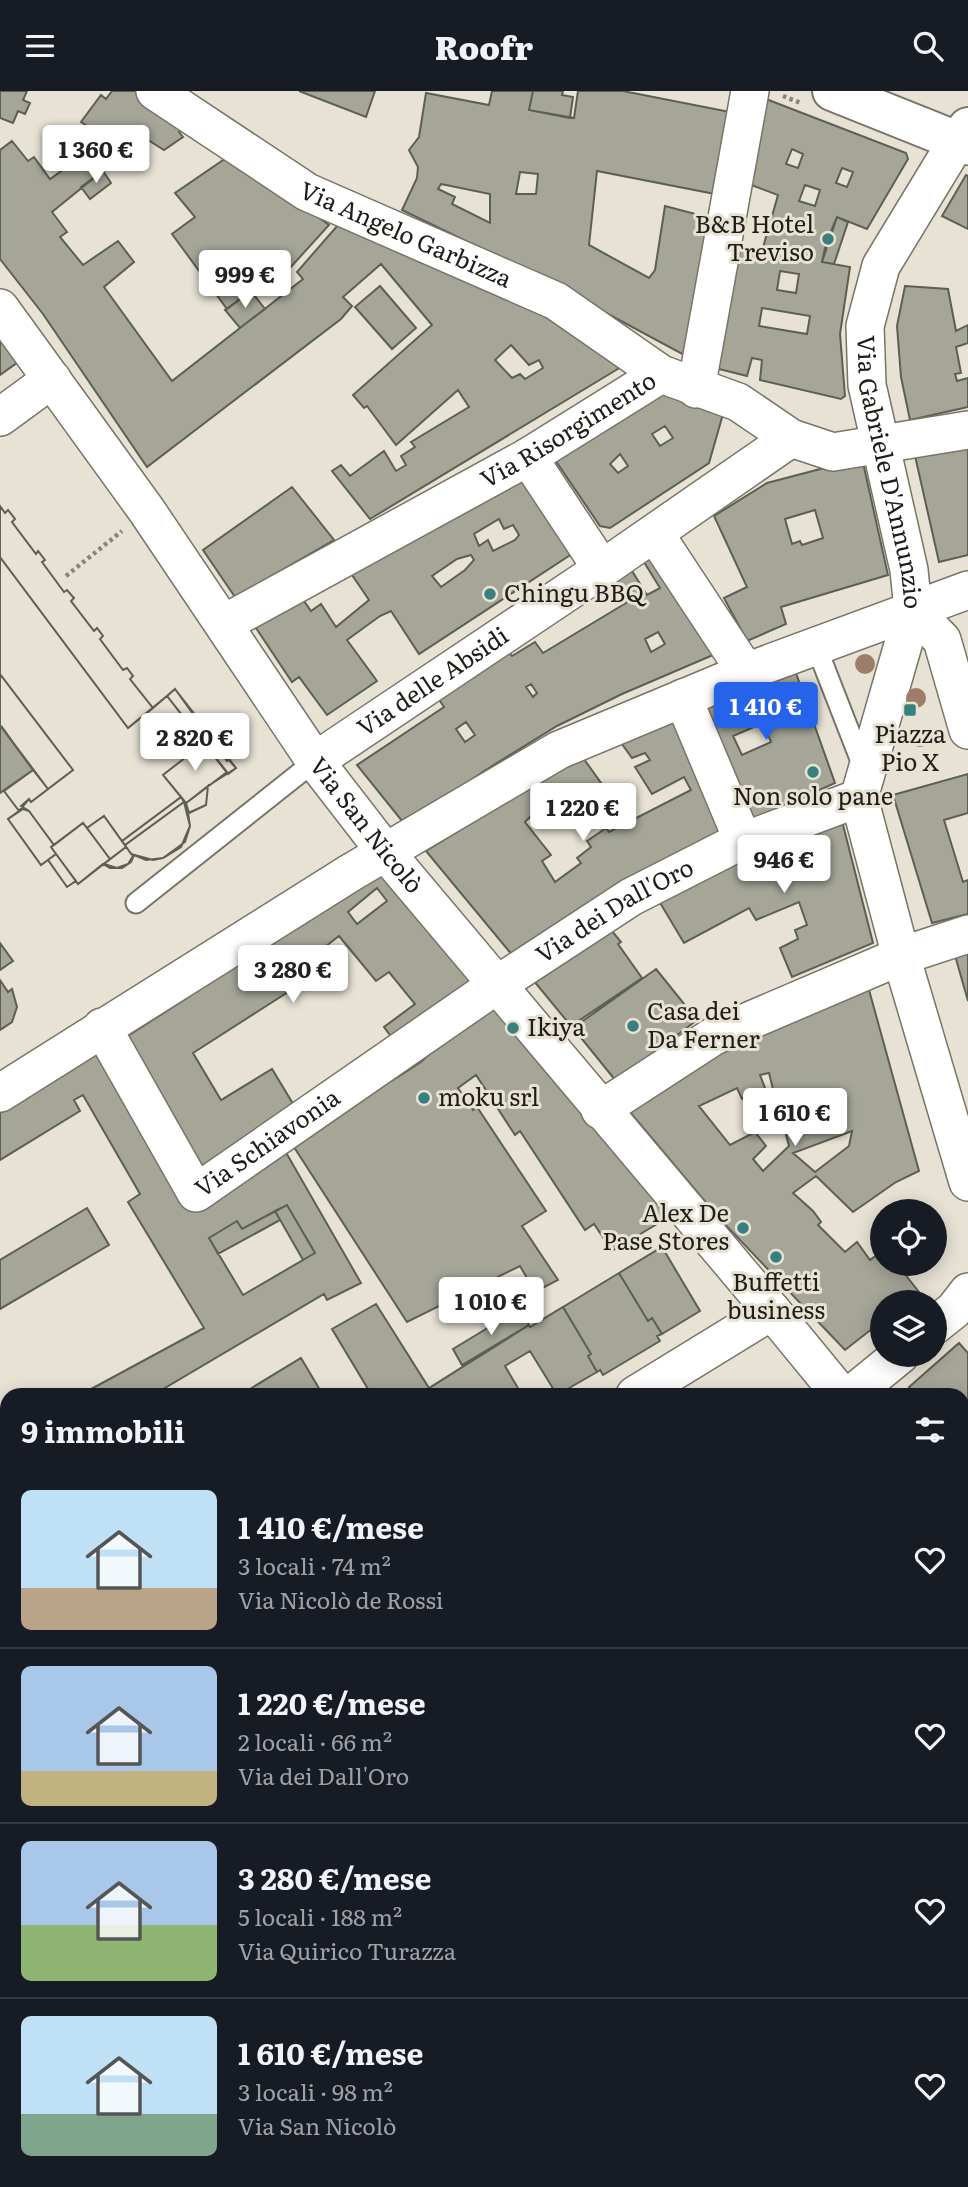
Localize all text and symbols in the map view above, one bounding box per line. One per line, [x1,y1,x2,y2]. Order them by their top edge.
text: Roofr [435,22,533,70]
icon: menu [21,27,59,65]
icon: search [909,27,947,65]
pin: 1 360 € [31,125,161,185]
text: 1 360 € [58,131,134,165]
street label: Via Angelo Garbizza [295,171,518,295]
place label: B&B Hotel Treviso [695,205,814,268]
marker: B&B Hotel Treviso [820,231,836,247]
pin: 999 € [196,251,294,310]
text: 999 € [215,256,275,290]
street label: Via Gabriele D'Annunzio [850,335,933,610]
street label: Via Risorgimento [473,361,662,495]
place label: Chingu BBQ [504,574,647,609]
marker: Chingu BBQ [482,586,498,602]
street label: Via delle Absidi [349,617,514,743]
pin: 1 410 € [701,683,831,742]
text: 1 410 € [730,688,802,722]
marker: Piazza Pio X [902,702,918,718]
pin: 2 820 € [130,713,260,773]
place label: Piazza Pio X [874,715,946,778]
text: 2 820 € [156,719,234,753]
street label: Via San Nicolò [303,748,433,900]
marker: Non solo pane [805,764,821,780]
place label: Non solo pane [733,777,893,812]
pin: 1 220 € [518,783,648,843]
text: 1 220 € [546,789,620,823]
pin: 946 € [735,835,833,895]
text: 946 € [753,841,815,875]
street label: Via dei Dall'Oro [528,848,699,970]
pin: 3 280 € [228,946,358,1005]
text: 3 280 € [254,951,332,985]
place label: Casa dei Da Ferner [647,992,760,1055]
place label: Ikiya [527,1008,585,1043]
marker: Casa dei Da Ferner [625,1018,641,1034]
marker: Ikiya [505,1020,521,1036]
place label: moku srl [438,1078,539,1113]
street label: Via Schiavonia [187,1079,346,1204]
pin: 1 610 € [730,1089,860,1148]
marker: moku srl [416,1090,432,1106]
text: 1 610 € [759,1094,831,1128]
place label: Alex De Pase Stores [602,1194,729,1257]
map controls [870,1199,947,1367]
button: locate [870,1199,947,1276]
marker: Alex De Pase Stores [735,1220,751,1236]
marker: Buffetti business [768,1249,784,1265]
place label: Buffetti business [727,1263,825,1326]
pin: 1 010 € [426,1277,556,1337]
text: 1 010 € [455,1283,527,1317]
button: layers [870,1290,947,1367]
text: 9 immobili [21,1408,185,1452]
icon: filters [911,1411,949,1449]
text: 1 410 €/mese [238,1504,424,1548]
icon: home [77,1518,161,1602]
icon: heart [911,1541,949,1579]
text: 3 locali · 74 m² [238,1548,391,1582]
text: Via Nicolò de Rossi [238,1582,443,1616]
text: 1 220 €/mese [238,1680,426,1724]
icon: home [77,1694,161,1778]
icon: heart [911,1717,949,1755]
text: 2 locali · 66 m² [238,1724,392,1758]
text: Via dei Dall'Oro [238,1758,409,1792]
text: 3 280 €/mese [238,1855,432,1899]
icon: home [77,1869,161,1953]
icon: heart [911,1892,949,1930]
text: 5 locali · 188 m² [238,1899,402,1933]
text: Via Quirico Turazza [238,1933,456,1967]
text: 1 610 €/mese [238,2030,423,2074]
icon: home [77,2044,161,2128]
icon: heart [911,2067,949,2105]
text: 3 locali · 98 m² [238,2074,393,2108]
text: Via San Nicolò [238,2108,396,2142]

